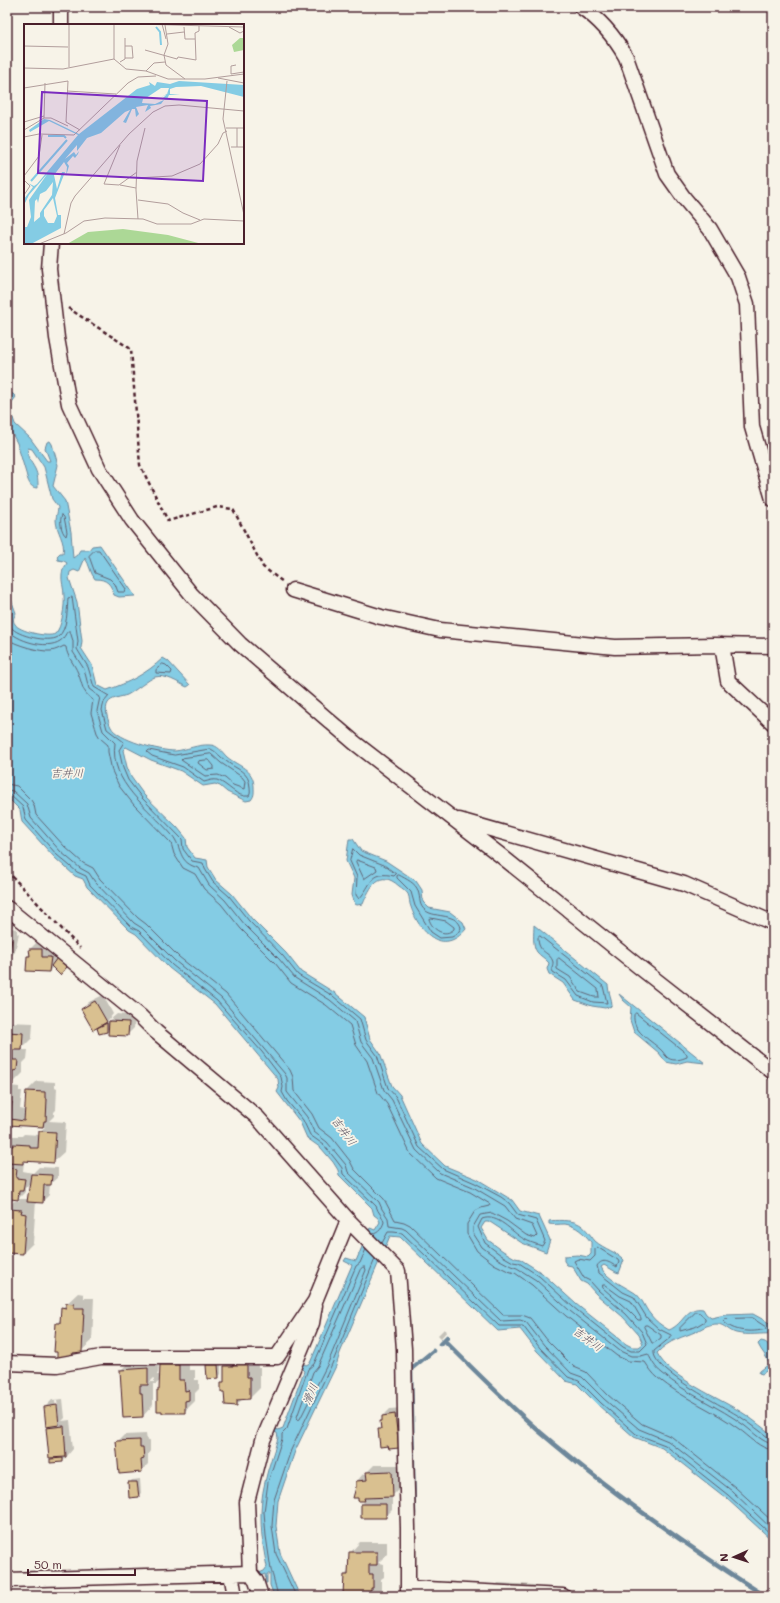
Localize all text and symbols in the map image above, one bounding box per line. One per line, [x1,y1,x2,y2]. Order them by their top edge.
inset map [24,24,244,244]
water label: 吉井川 [51,765,84,780]
water label: 吉井川 [328,1113,360,1148]
water label: 吉井川 [571,1323,606,1354]
water label: 滑川 [298,1381,321,1407]
north arrow [714,1537,754,1577]
scale bar [28,1551,135,1577]
text: N [716,1553,731,1562]
text: 50 m [34,1556,62,1572]

